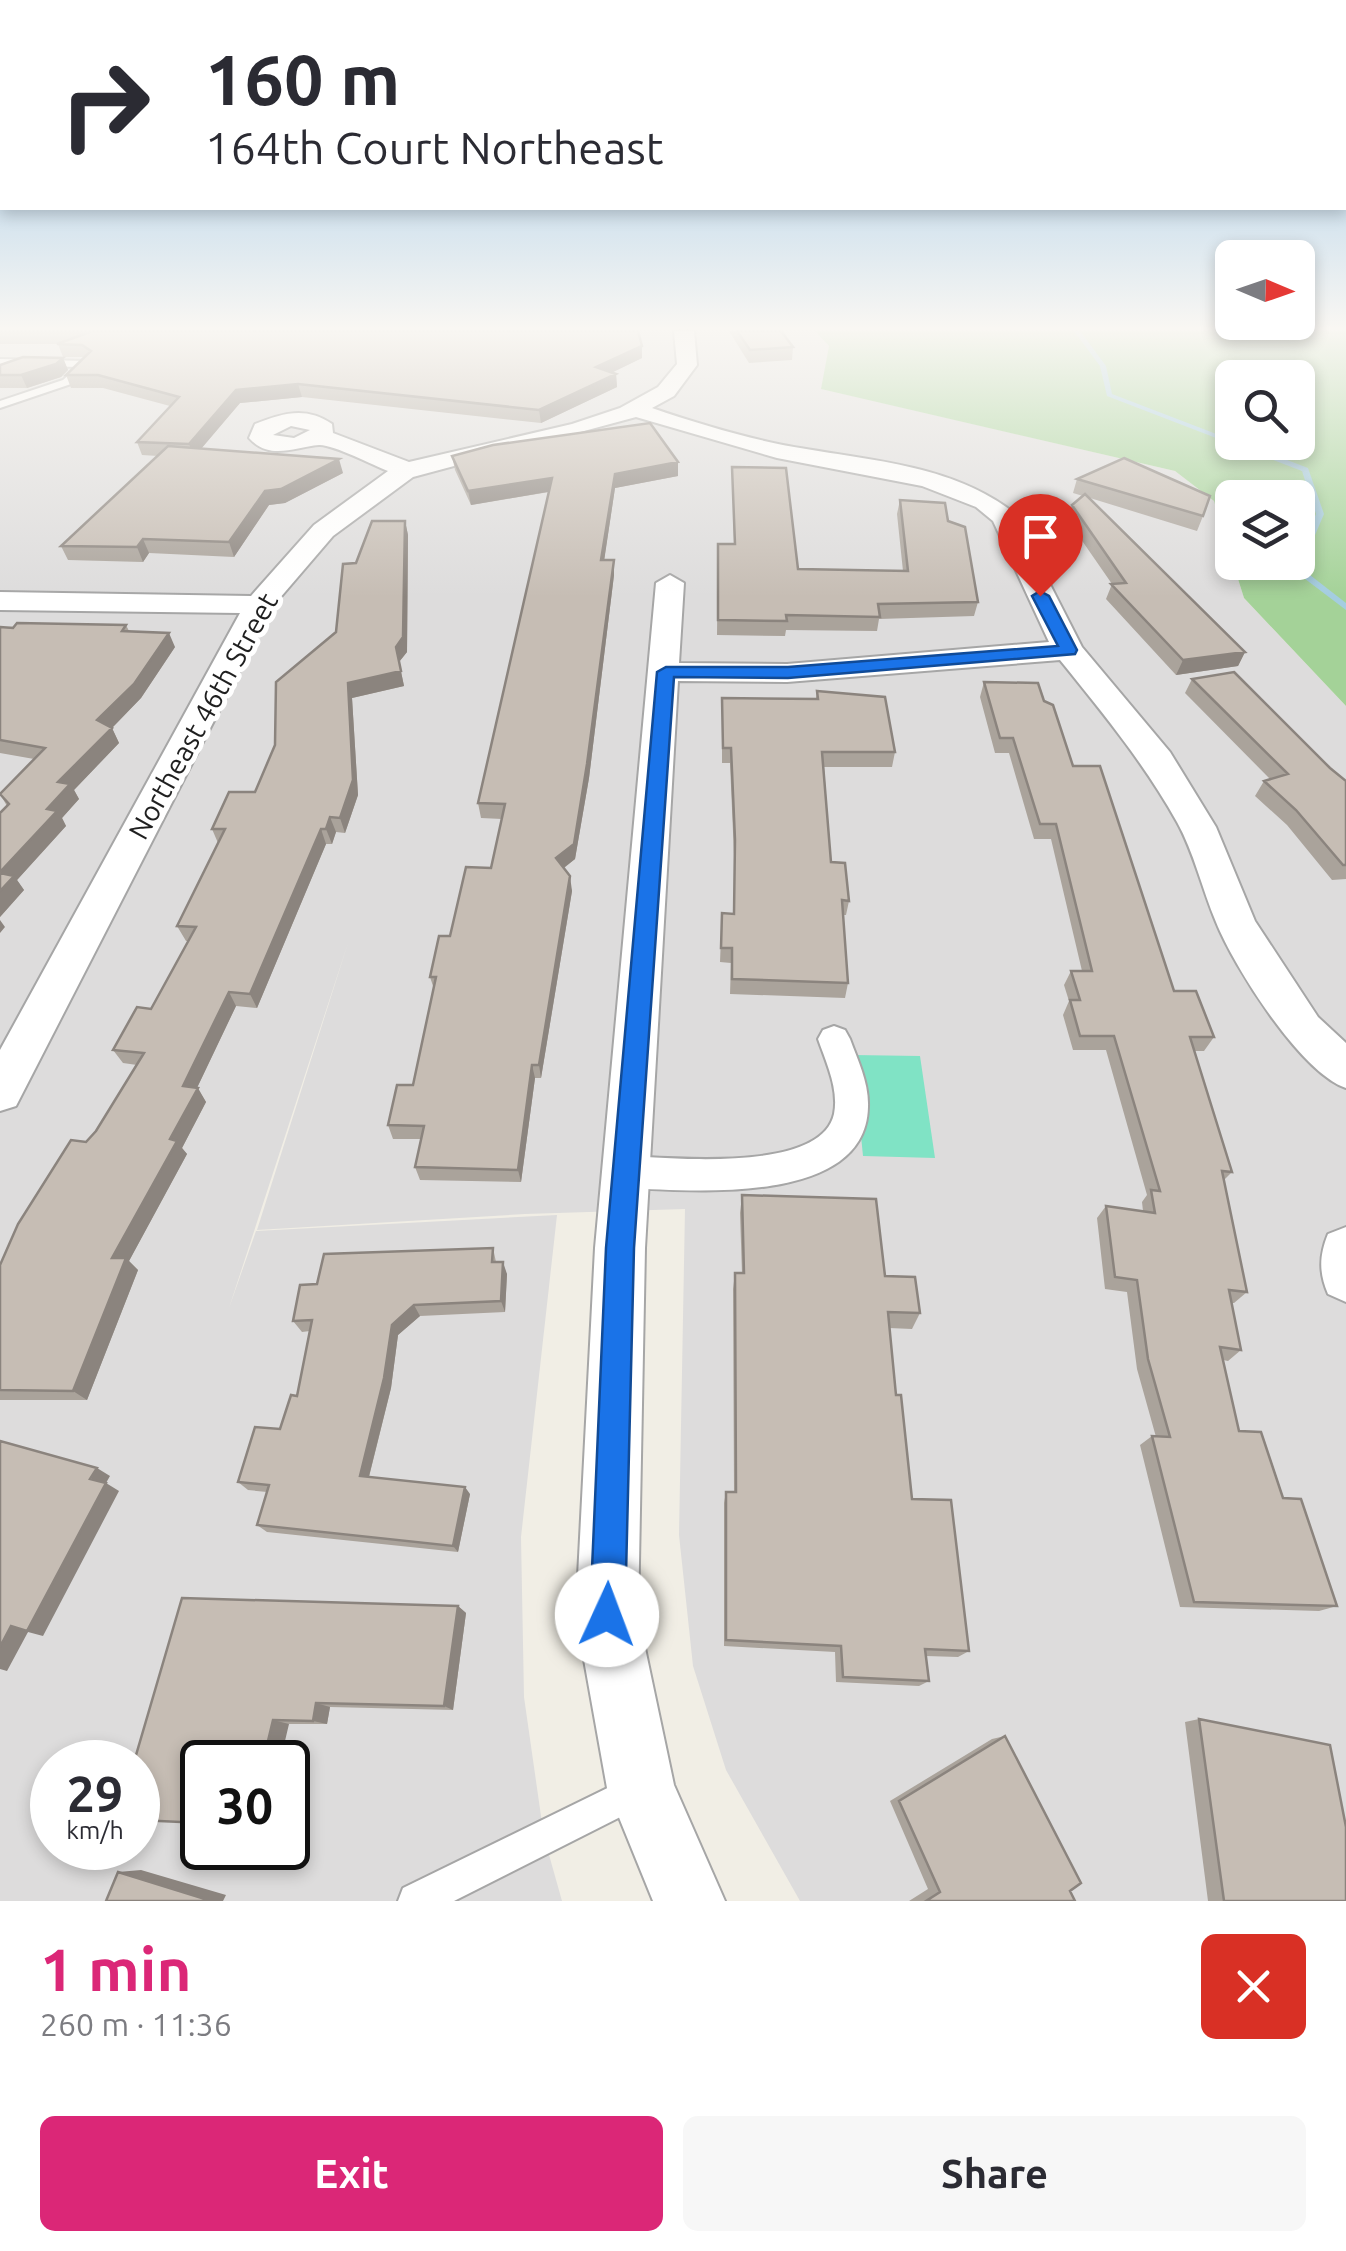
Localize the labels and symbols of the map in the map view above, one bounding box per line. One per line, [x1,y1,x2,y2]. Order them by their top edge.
north arrow [1215,240,1315,340]
pin [998,494,1083,597]
street label: Northeast 46th Street [122,587,283,844]
position arrow [555,1563,659,1667]
speed limit sign: 30 [180,1740,310,1870]

